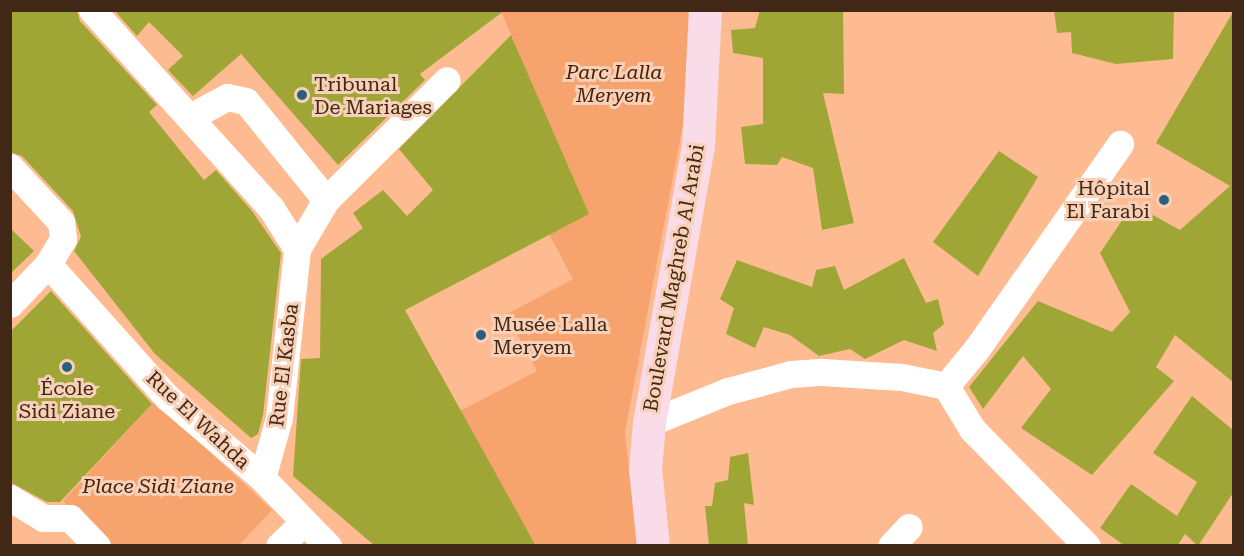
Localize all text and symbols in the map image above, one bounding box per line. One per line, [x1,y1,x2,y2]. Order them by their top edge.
park label: Parc Lalla Meryem [566,61,662,108]
place label: Tribunal De Mariages [314,72,432,119]
marker: Tribunal De Mariages [295,88,309,102]
street label: Boulevard Maghreb Al Arabi [639,142,709,414]
place label: Hôpital El Farabi [1066,176,1150,223]
marker: Hôpital El Farabi [1155,191,1173,209]
street label: Rue El Kasba [265,302,303,428]
place label: Musée Lalla Meryem [493,312,608,359]
marker: Musée Lalla Meryem [474,328,488,342]
marker: École Sidi Ziane [60,360,74,374]
street label: Rue El Wahda [141,366,255,474]
place label: École Sidi Ziane [19,376,115,423]
park label: Place Sidi Ziane [82,474,234,498]

